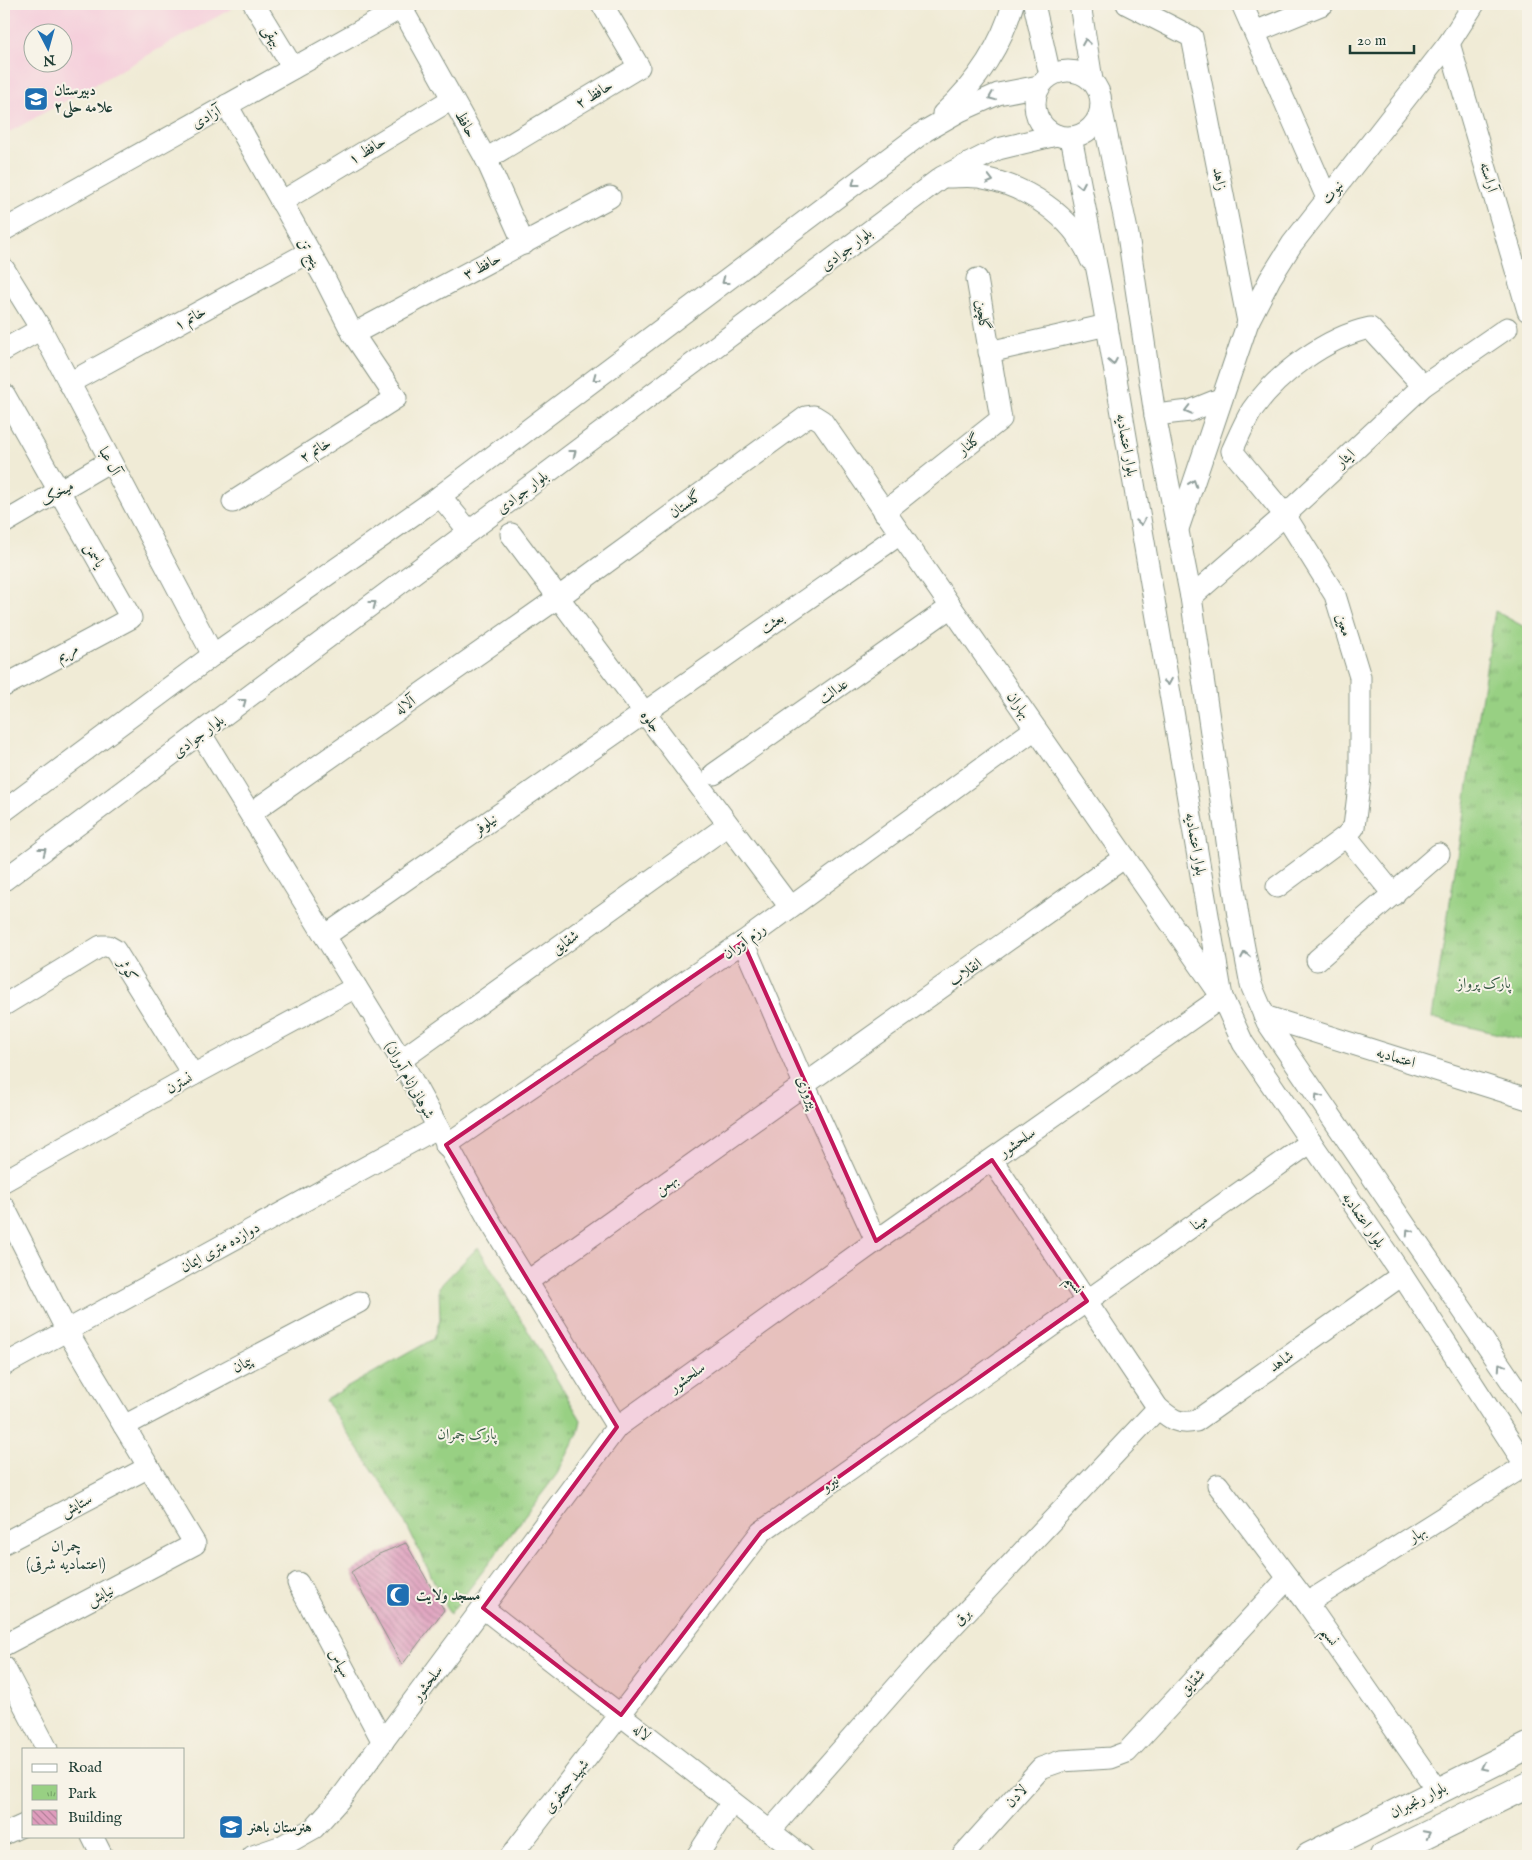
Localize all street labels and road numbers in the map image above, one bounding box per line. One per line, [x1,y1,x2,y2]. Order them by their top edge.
street label: بیهقی [257,21,287,52]
street label: حافظ ۲ [572,76,616,113]
street label: آزادی [188,101,226,133]
street label: حافظ [450,107,481,141]
street label: حافظ ۱ [345,132,389,169]
street label: آراسته [1475,160,1502,196]
street label: زاهد [1208,166,1231,192]
street label: نبوت [1317,176,1348,208]
street label: بلوار جوادی [816,224,876,275]
street label: پنج تن [290,234,326,274]
street label: حافظ ۳ [460,249,504,284]
street label: گلچین [971,298,994,332]
street label: خاتم ۱ [171,302,211,337]
street label: بلوار اعتمادیه [1112,412,1141,478]
street label: گلنار [952,429,985,461]
street label: خاتم ۲ [296,433,336,470]
street label: آل عبا [94,444,126,480]
street label: ایثار [1330,445,1359,473]
street label: بلوار جوادی [492,467,552,518]
street label: میخک [37,476,77,511]
street label: گلستان [665,486,705,523]
street label: یاسمن [80,539,110,572]
street label: بعثت [756,608,788,638]
street label: معین [1331,611,1356,639]
street label: مریم [53,639,83,669]
street label: عدالت [815,674,852,708]
street label: بهاران [1002,688,1035,723]
street label: آلاله [391,691,421,719]
street label: جلوه [636,706,665,736]
street label: بلوار جوادی [168,711,228,762]
street label: نیلوفر [468,810,501,840]
street label: بلوار اعتمادیه [1181,811,1210,877]
street label: رزم آوران [719,919,772,966]
street label: شقایق [548,926,583,959]
street label: کوثر [112,953,142,986]
street label: انقلاب [945,954,985,991]
street label: شوهانی(نام آوران) [378,1038,439,1124]
street label: اعتمادیه [1374,1043,1418,1072]
street label: نسترن [163,1068,196,1098]
street label: پیروزی [791,1073,824,1113]
street label: سلحشور [994,1123,1039,1163]
street label: بهمن [651,1170,682,1199]
street label: بلوار اعتمادیه [1338,1189,1390,1252]
street label: مینا [1187,1210,1212,1235]
street label: دوازده متری ایمان [177,1218,263,1277]
street label: نسیم [1057,1271,1088,1300]
street label: شاهد [1265,1346,1297,1377]
street label: پیمان [229,1351,257,1377]
street label: سلحشور [664,1358,709,1398]
street label: نیرو [816,1471,843,1497]
street label: ستایش [57,1489,95,1521]
street label: بهار [1403,1522,1430,1548]
street label: نیایش [84,1581,117,1610]
street label: برق [949,1604,976,1630]
street label: نسیم [1312,1623,1343,1652]
street label: سپاس [324,1645,355,1681]
street label: سلحشور [406,1661,447,1707]
street label: شقایق [1175,1665,1209,1700]
street label: لاله [629,1719,655,1745]
street label: شهید جعفری [539,1755,593,1817]
street label: بلوار رنجبران [1387,1778,1450,1823]
street label: لادن [1001,1781,1032,1812]

